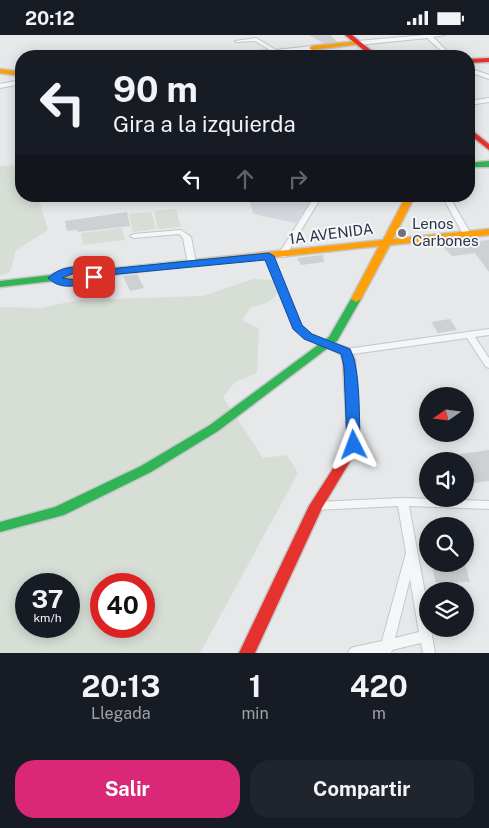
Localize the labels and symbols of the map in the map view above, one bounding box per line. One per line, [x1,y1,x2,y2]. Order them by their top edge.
place label: Lenos Carbones [412,215,479,249]
street label: 1A AVENIDA [288,220,375,247]
marker: Lenos Carbones [396,227,408,239]
pin [73,256,115,298]
north arrow [419,387,474,443]
position arrow [327,418,379,470]
speed limit sign: 40 [90,573,155,638]

